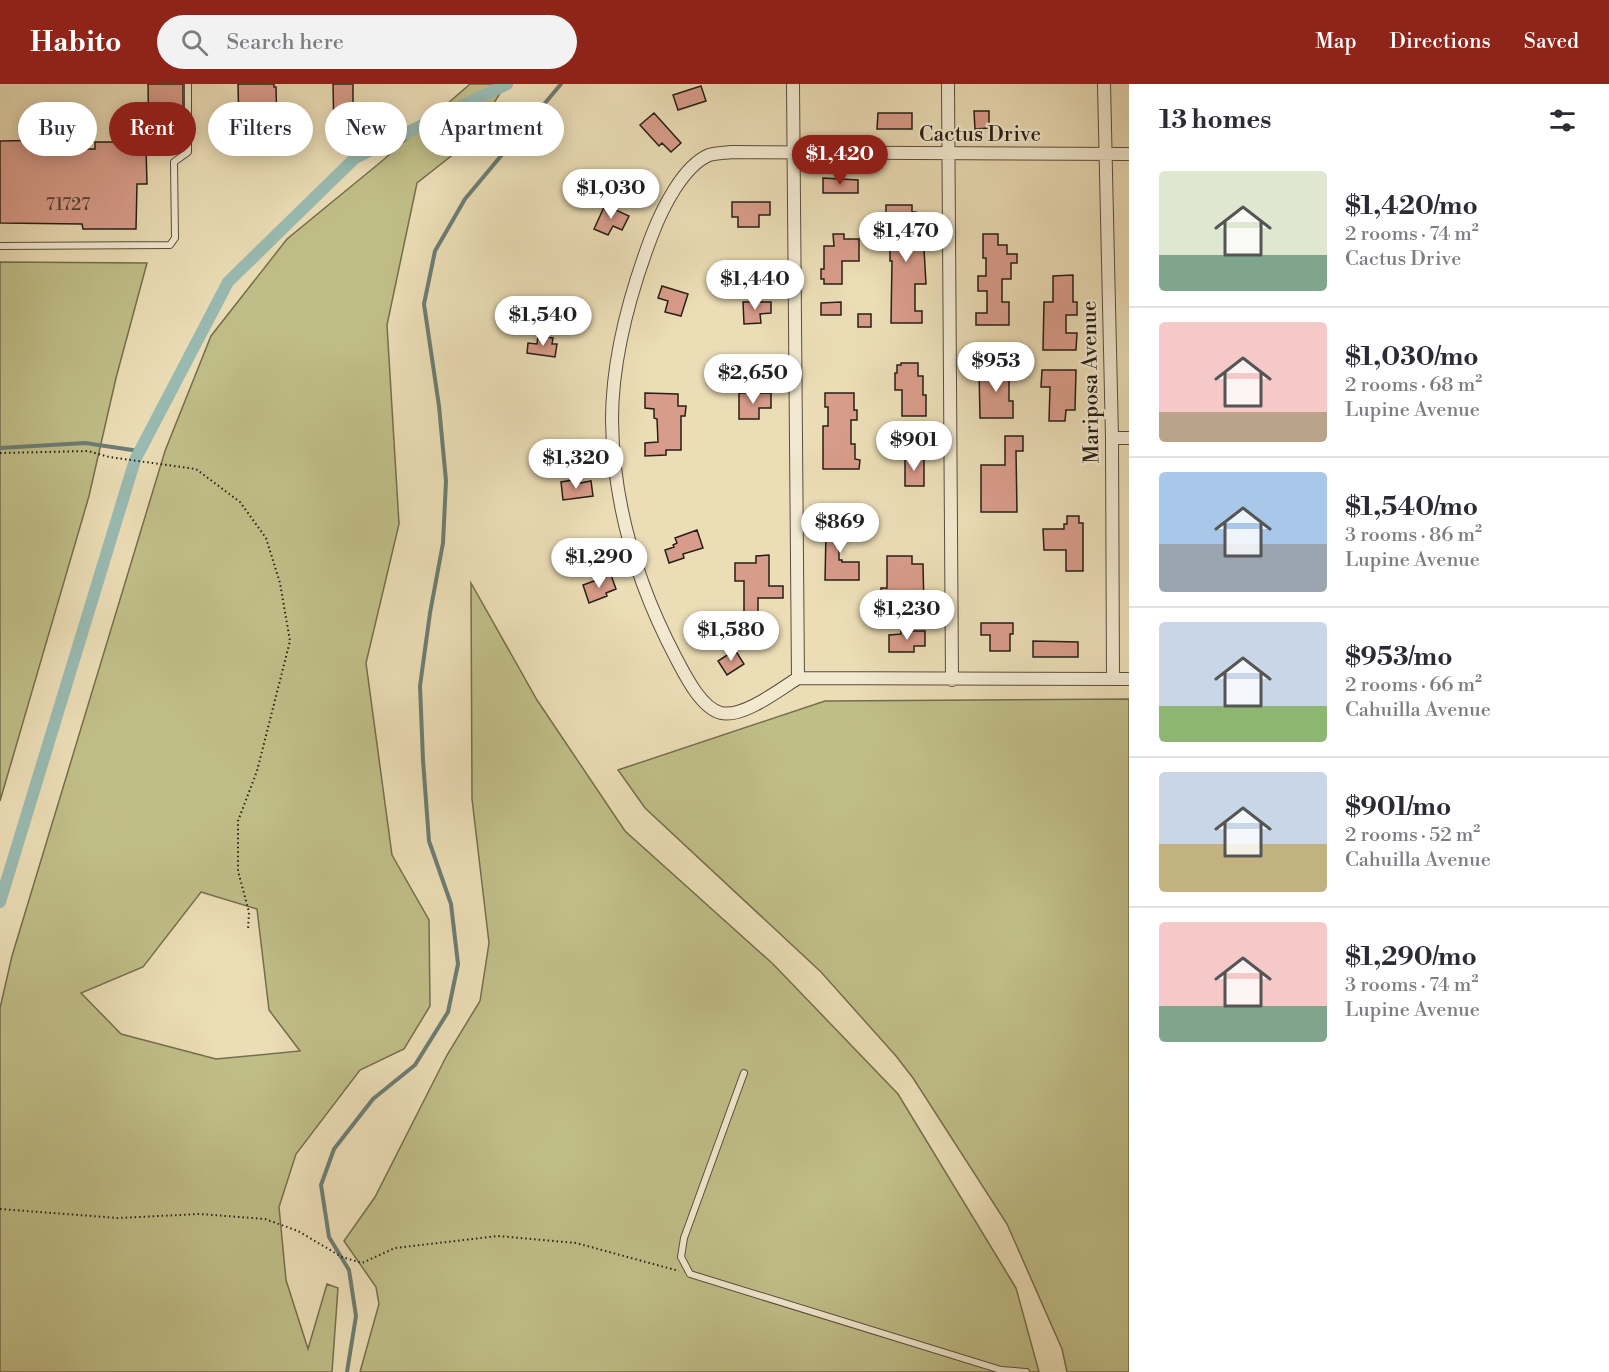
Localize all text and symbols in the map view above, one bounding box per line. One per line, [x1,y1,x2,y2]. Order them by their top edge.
search box [157,15,577,69]
text: Habito [30,25,121,60]
icon: search [178,26,211,59]
text: Search here [226,29,344,56]
text: Map [1315,29,1357,55]
text: Directions [1390,29,1491,55]
text: Saved [1524,29,1579,55]
chip: Buy [18,102,97,156]
chip: Rent [109,102,196,156]
chip: Filters [208,102,313,156]
chip: New [325,102,407,156]
chip: Apartment [419,102,564,156]
text: 13 homes [1159,104,1271,136]
icon: filters [1546,104,1579,137]
street label: Cactus Drive [919,122,1041,148]
pin: $1,420 [791,135,889,186]
text: $1,420 [806,142,874,167]
pin: $1,030 [562,169,660,220]
text: $1,030 [577,176,646,201]
text: $1,420/mo [1345,190,1478,222]
house number: 71727 [46,193,90,216]
icon: home [1207,195,1279,267]
pin: $1,470 [857,212,955,263]
text: $1,470 [873,219,939,244]
text: 2 rooms · 74 m² [1345,222,1479,247]
text: Cactus Drive [1345,247,1461,272]
pin: $1,440 [706,260,804,311]
text: $1,440 [720,267,790,292]
pin: $1,540 [494,296,592,347]
street label: Mariposa Avenue [1077,300,1105,464]
text: $1,540 [509,303,577,328]
text: $1,030/mo [1345,341,1479,373]
pin: $953 [960,342,1032,393]
icon: home [1207,346,1279,418]
text: $953 [972,349,1020,374]
pin: $2,650 [704,354,802,405]
text: $2,650 [718,361,788,386]
text: 2 rooms · 68 m² [1345,373,1482,398]
text: Lupine Avenue [1345,398,1480,423]
pin: $901 [878,421,950,472]
text: $901 [890,428,938,453]
pin: $1,320 [527,439,625,490]
text: $1,320 [543,446,609,471]
text: $1,540/mo [1345,491,1478,523]
icon: home [1207,496,1279,568]
pin: $869 [804,503,876,554]
text: $869 [815,510,865,535]
text: 3 rooms · 86 m² [1345,523,1482,548]
pin: $1,290 [550,538,648,589]
text: $1,290 [565,545,633,570]
text: Lupine Avenue [1345,548,1480,573]
pin: $1,230 [858,590,956,641]
text: $1,230 [874,597,940,622]
pin: $1,580 [682,611,780,662]
text: $1,580 [697,618,765,643]
text: $953/mo [1345,641,1453,673]
icon: home [1207,646,1279,718]
text: 2 rooms · 66 m² [1345,673,1482,698]
text: Cahuilla Avenue [1345,698,1491,723]
text: $901/mo [1345,791,1451,823]
icon: home [1207,796,1279,868]
text: 2 rooms · 52 m² [1345,823,1480,848]
text: Cahuilla Avenue [1345,848,1491,873]
text: $1,290/mo [1345,941,1477,973]
icon: home [1207,946,1279,1018]
text: 3 rooms · 74 m² [1345,973,1478,998]
text: Lupine Avenue [1345,998,1480,1023]

